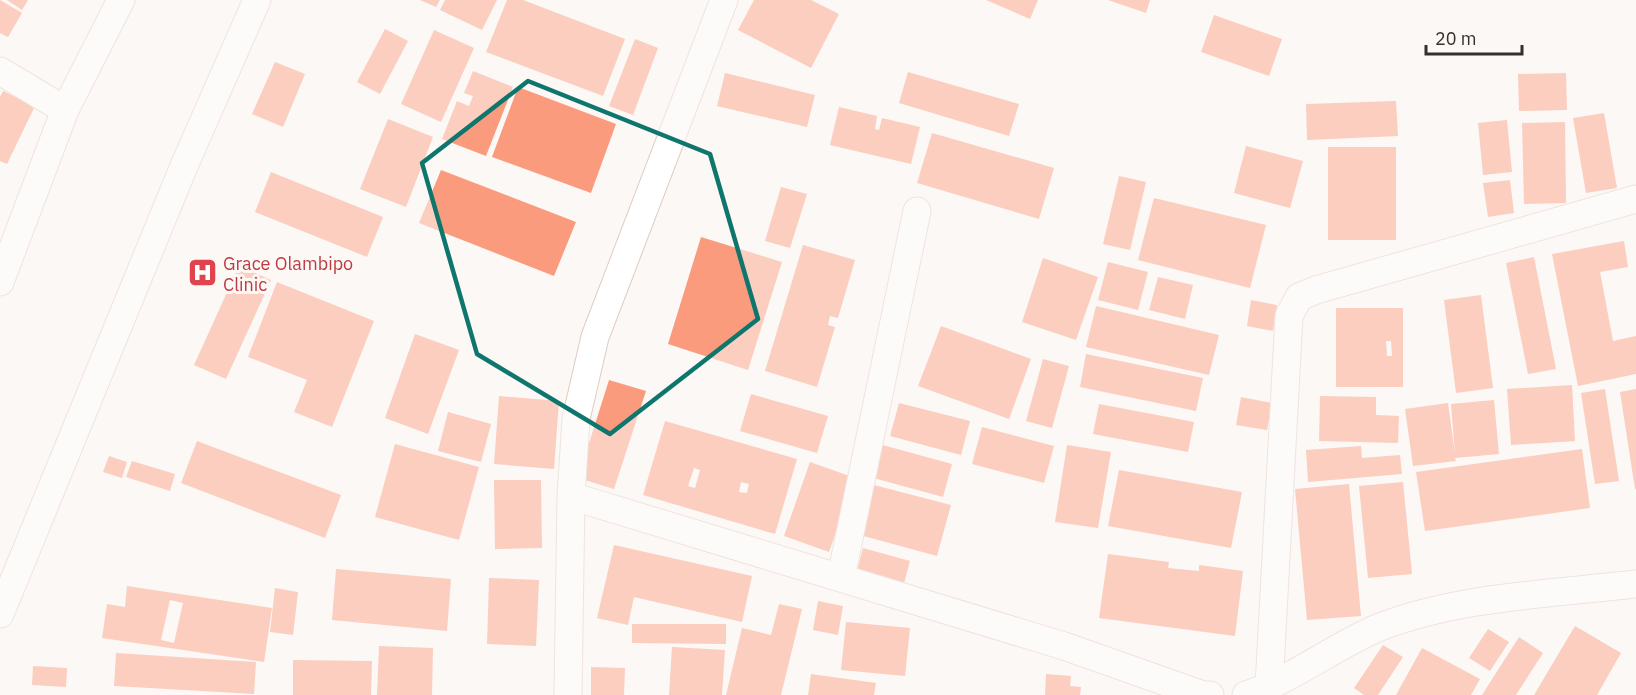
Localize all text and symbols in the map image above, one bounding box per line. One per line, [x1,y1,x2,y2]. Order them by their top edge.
scale bar [1426,18,1522,56]
text: 20 m [1435,27,1477,50]
place label: Grace Olambipo Clinic [223,252,353,296]
hospital icon: Grace Olambipo Clinic [186,257,218,289]

